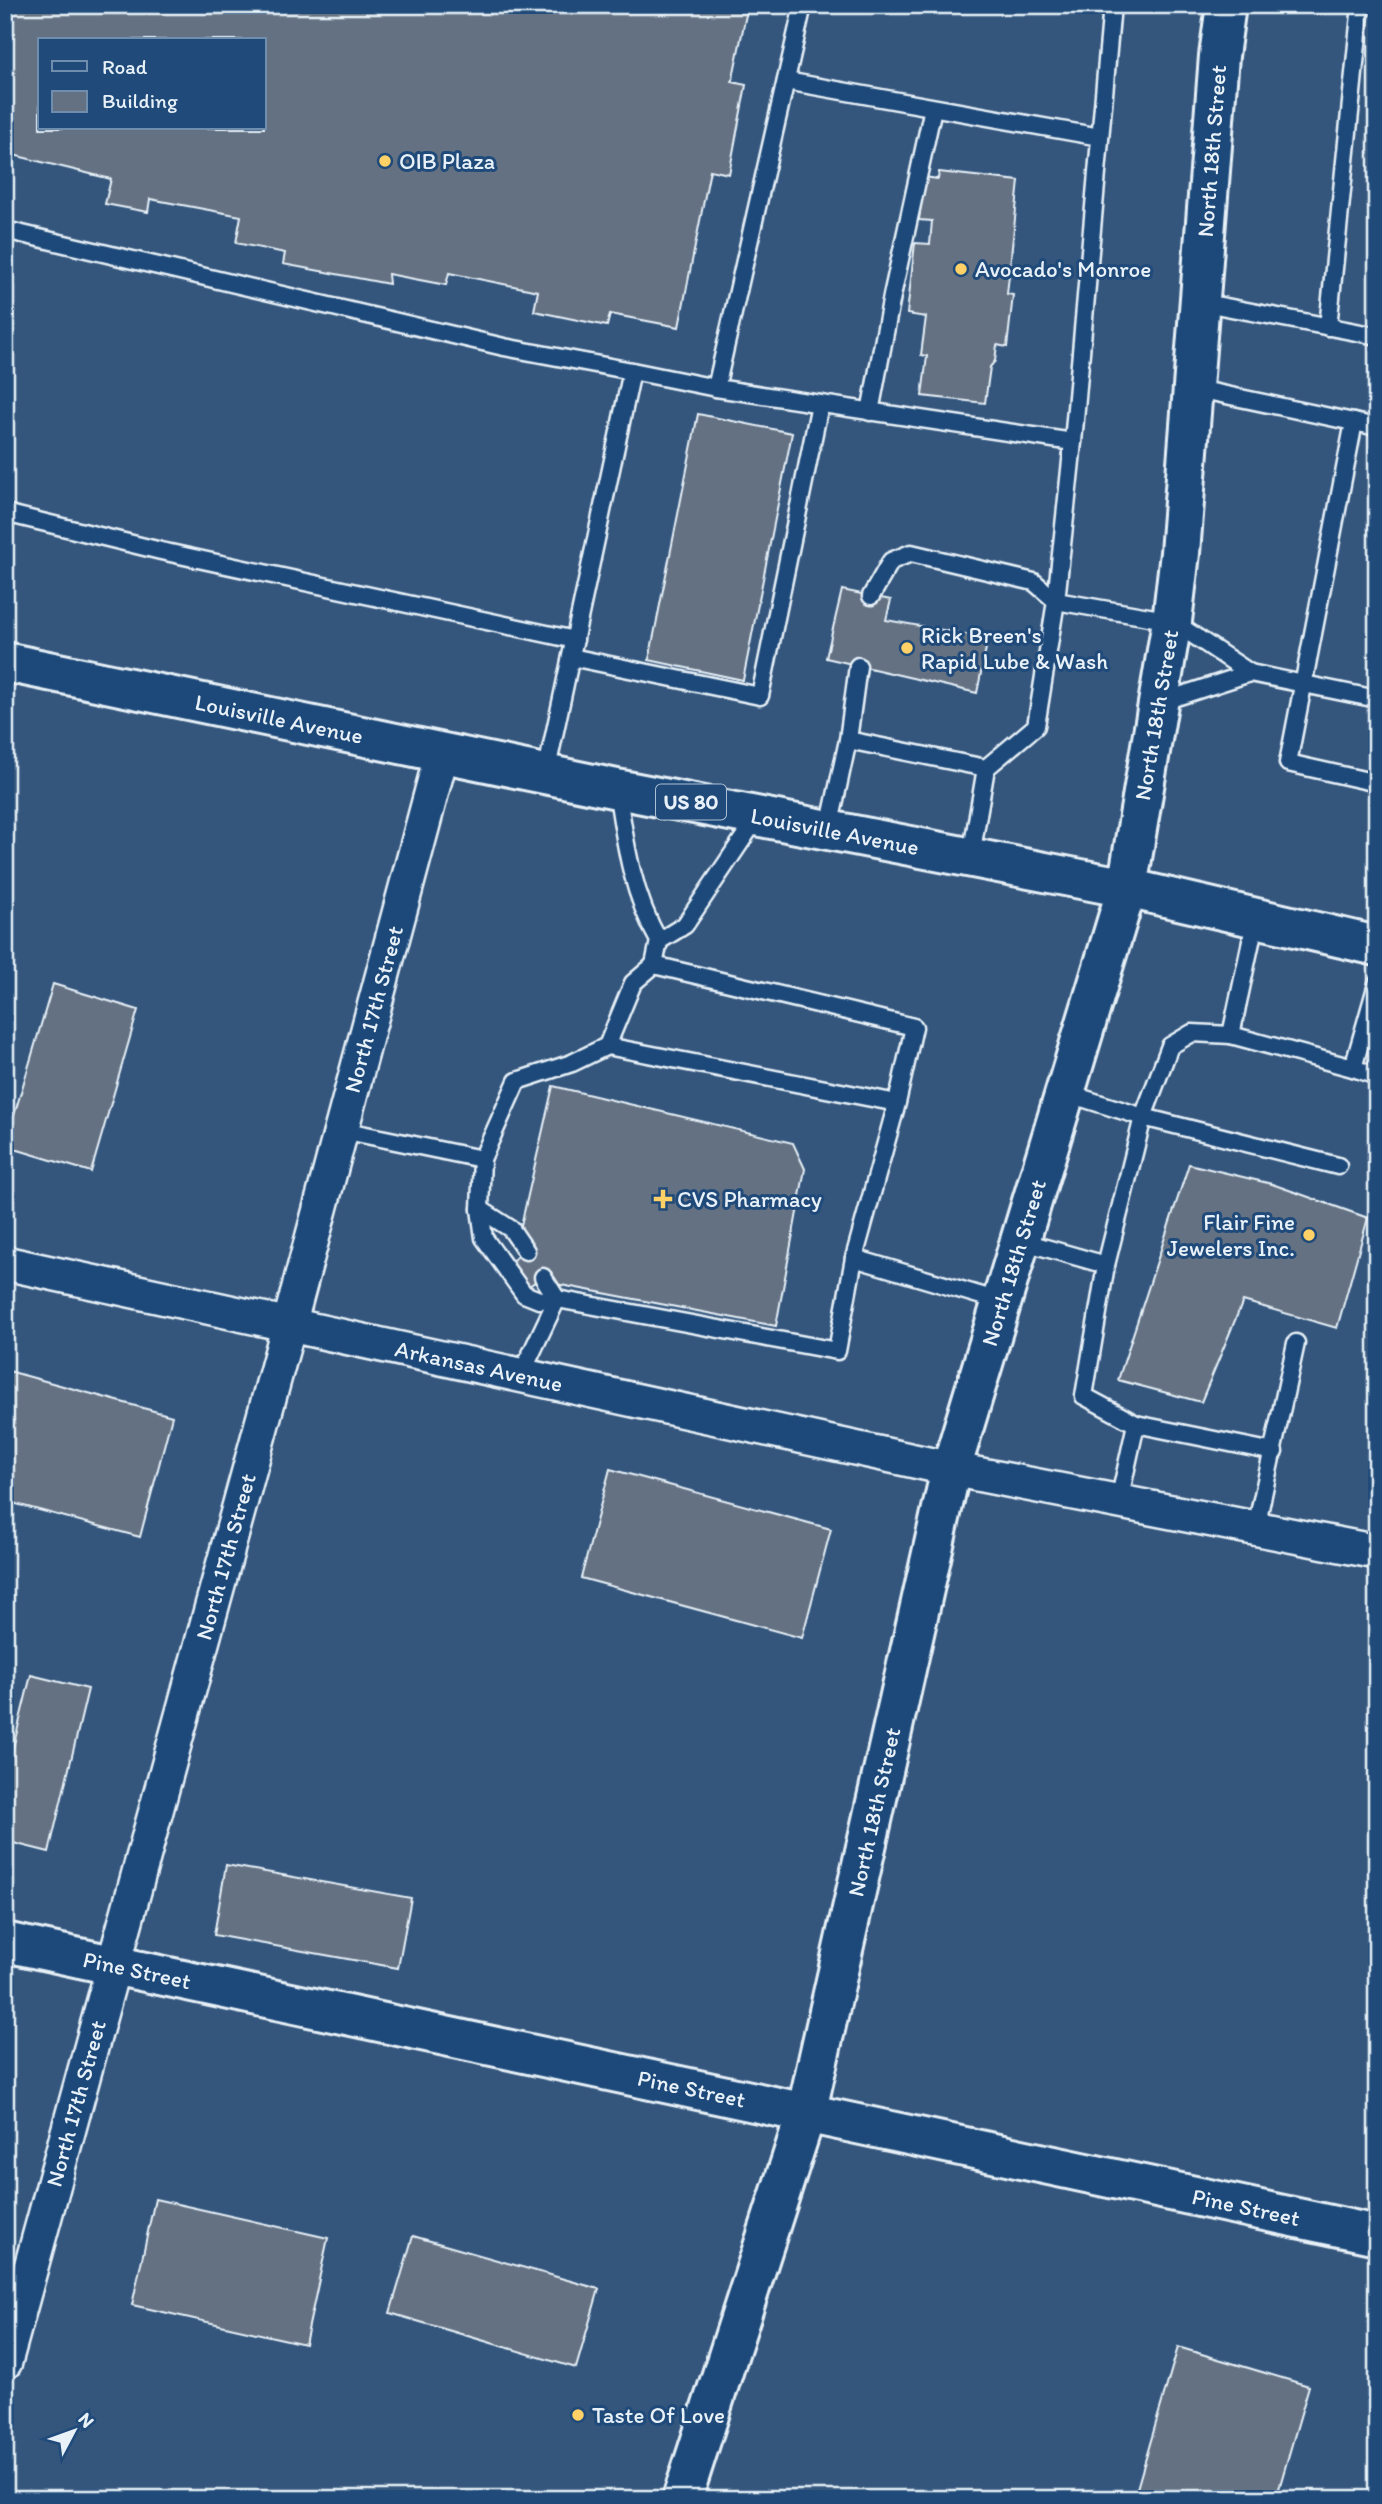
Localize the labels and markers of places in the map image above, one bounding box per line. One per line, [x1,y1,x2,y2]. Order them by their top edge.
place label: OIB Plaza [399,147,495,175]
marker: OIB Plaza [377,153,393,169]
place label: Avocado's Monroe [975,255,1151,283]
marker: Avocado's Monroe [953,261,969,277]
place label: Rick Breen's Rapid Lube & Wash [921,621,1108,675]
marker: Rick Breen's Rapid Lube & Wash [899,640,915,656]
place label: CVS Pharmacy [677,1185,822,1213]
marker: CVS Pharmacy [655,1191,671,1207]
place label: Flair Fine Jewelers Inc. [1167,1208,1295,1262]
marker: Flair Fine Jewelers Inc. [1301,1227,1317,1243]
place label: Taste Of Love [592,2401,725,2429]
marker: Taste Of Love [570,2407,586,2423]

